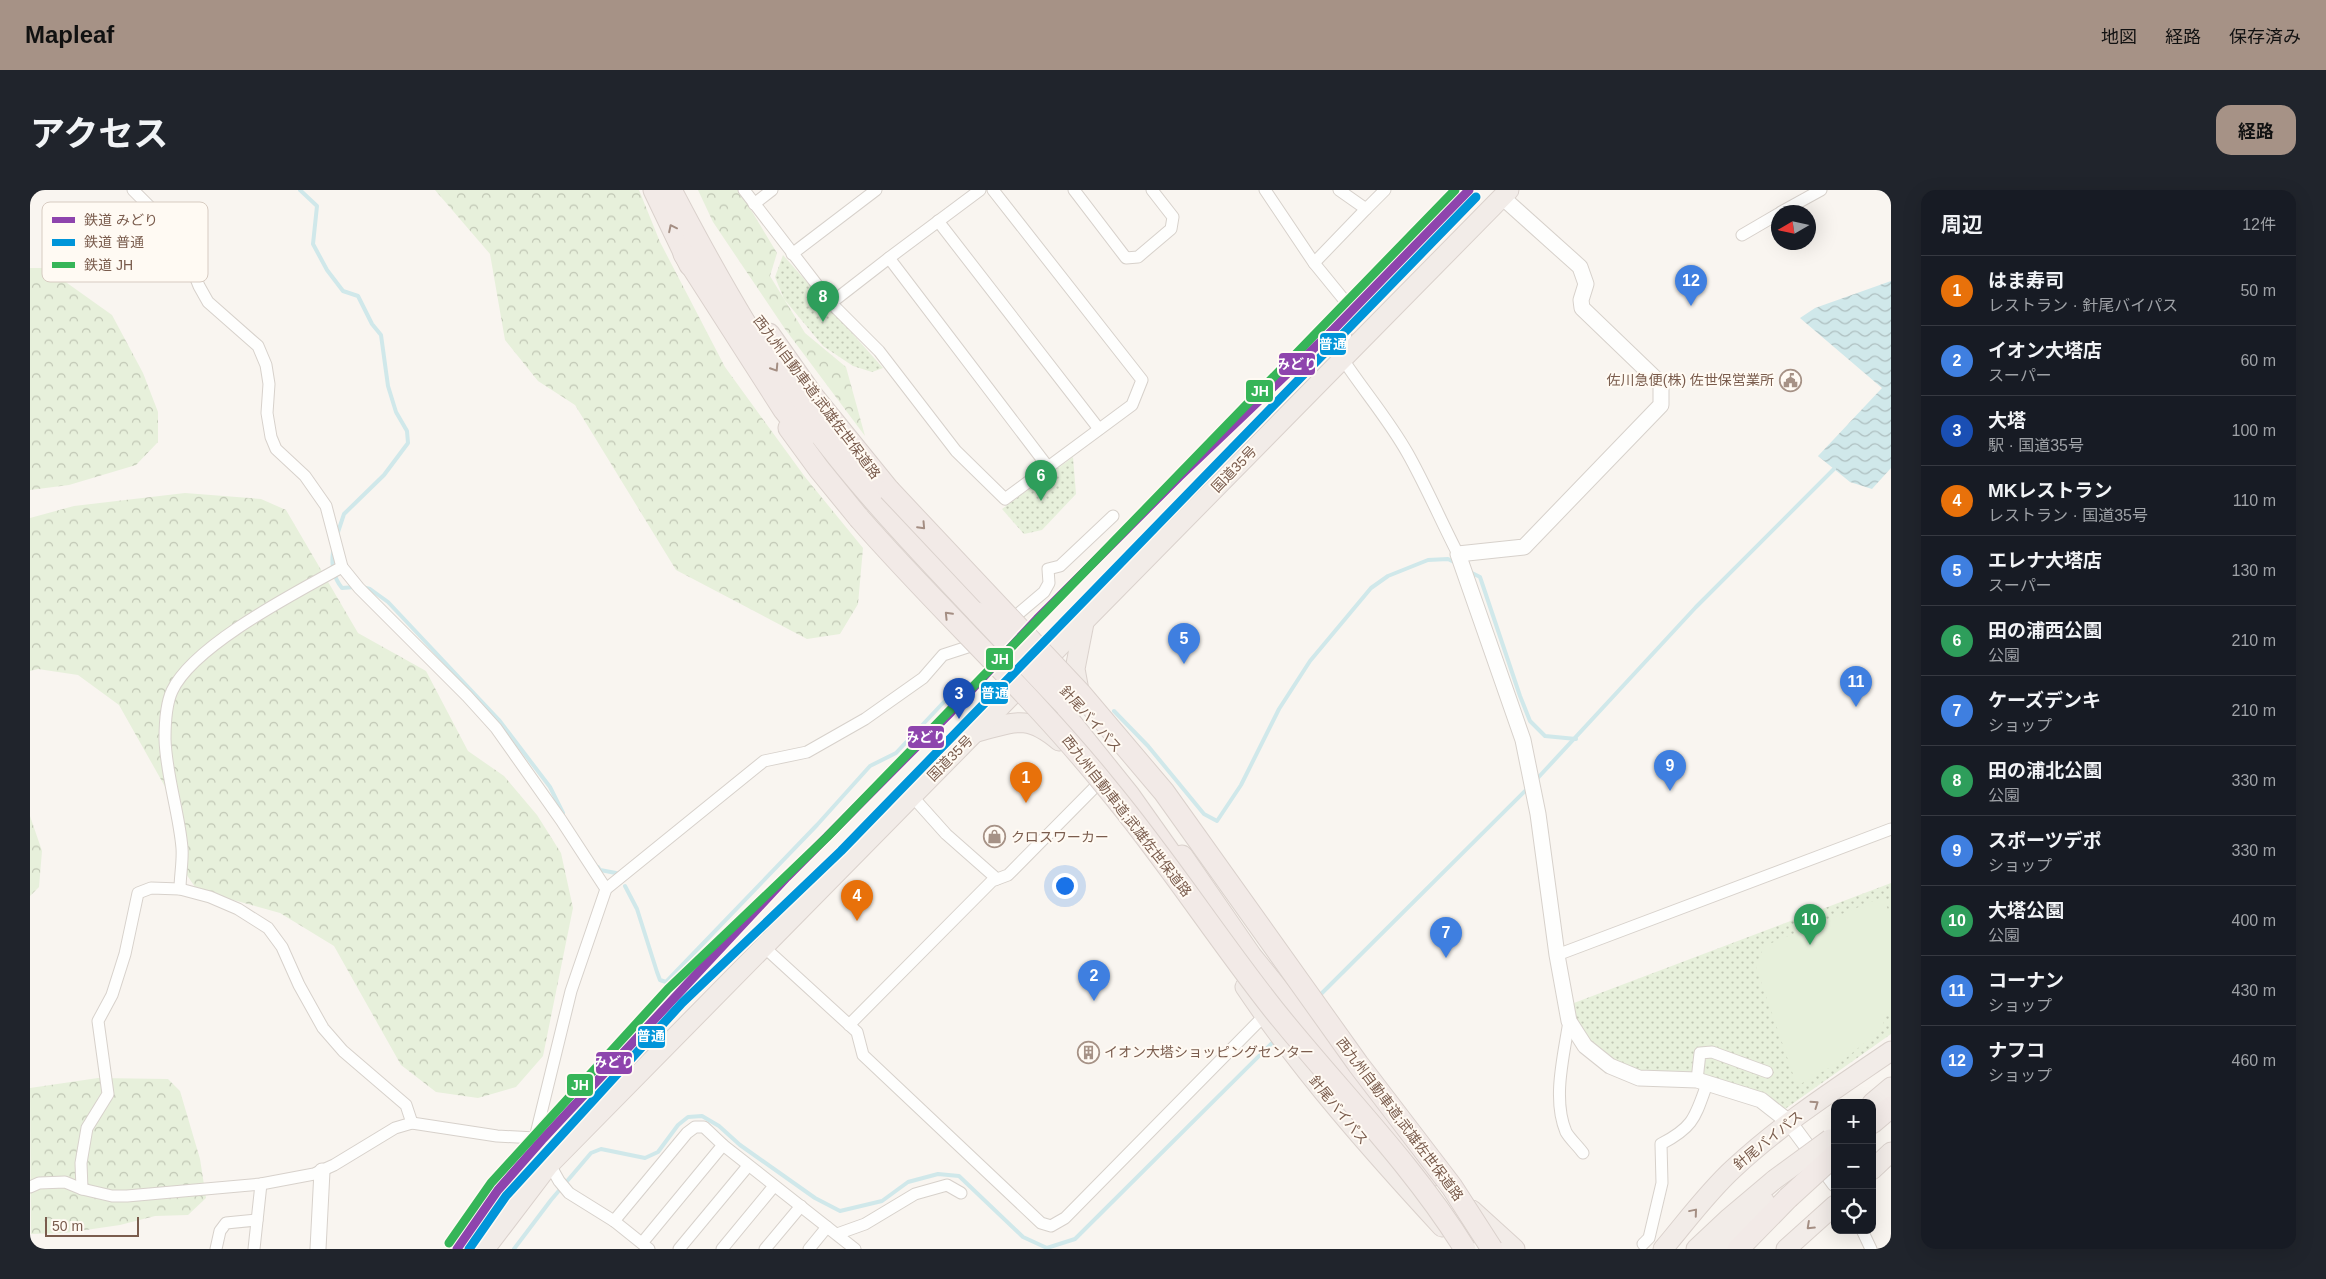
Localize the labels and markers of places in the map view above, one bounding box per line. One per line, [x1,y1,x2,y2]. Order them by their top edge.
pin: 12 [1675,265,1707,306]
pin: 8 [807,281,839,322]
public building icon: 佐川急便(株) 佐世保営業所 [1778,368,1802,392]
place label: 佐川急便(株) 佐世保営業所 [1607,372,1774,388]
pin: 6 [1025,460,1057,501]
pin: 5 [1168,623,1200,664]
pin: 11 [1840,666,1872,707]
pin: 3 [943,678,975,719]
pin: 9 [1654,750,1686,791]
pin: 1 [1010,762,1042,803]
shop icon: クロスワーカー [983,825,1007,849]
place label: クロスワーカー [1011,829,1109,845]
pin: 4 [841,880,873,921]
pin: 10 [1794,904,1826,945]
pin: 7 [1430,917,1462,958]
pin: 2 [1078,960,1110,1001]
building icon: イオン大塔ショッピングセンター [1076,1040,1100,1064]
place label: イオン大塔ショッピングセンター [1104,1044,1314,1060]

